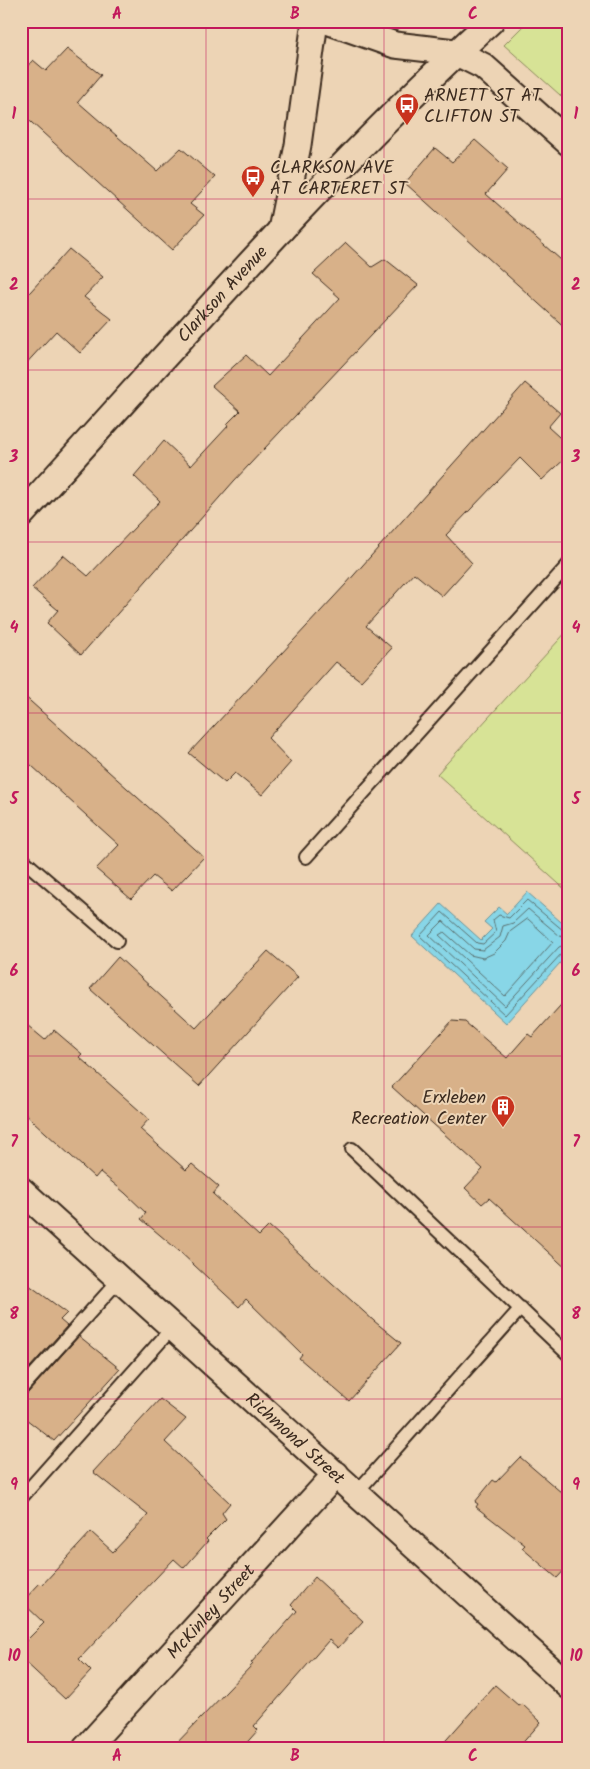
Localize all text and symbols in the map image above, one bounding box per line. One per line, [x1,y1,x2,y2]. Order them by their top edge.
text: A [112,2,122,27]
text: B [290,2,300,27]
text: C [468,2,478,27]
place label: ARNETT ST AT CLIFTON ST [424,82,543,132]
bus stop icon: ARNETT ST AT CLIFTON ST [394,92,420,126]
text: 1 [12,102,17,127]
text: 1 [574,102,579,127]
place label: CLARKSON AVE AT CARTERET ST [270,154,409,204]
bus stop icon: CLARKSON AVE AT CARTERET ST [240,164,266,198]
street label: Clarkson Avenue [171,239,276,350]
text: 2 [9,273,19,298]
text: 2 [571,273,581,298]
text: 3 [9,445,19,470]
text: 3 [571,445,581,470]
text: 4 [10,616,19,641]
text: 4 [572,616,581,641]
text: 5 [9,787,20,812]
text: 5 [571,787,582,812]
text: 6 [10,959,19,984]
text: 6 [572,959,581,984]
place label: Erxleben Recreation Center [351,1084,487,1134]
building icon: Erxleben Recreation Center [490,1094,516,1128]
text: 7 [10,1130,18,1155]
text: 7 [572,1130,580,1155]
text: 8 [9,1302,19,1327]
text: 8 [571,1302,581,1327]
street label: Richmond Street [238,1386,352,1493]
text: 9 [10,1473,18,1498]
text: 9 [572,1473,580,1498]
street label: McKinley Street [160,1557,264,1667]
text: 10 [7,1644,21,1669]
text: 10 [569,1644,583,1669]
text: A [112,1744,122,1769]
text: B [290,1744,300,1769]
text: C [468,1744,478,1769]

